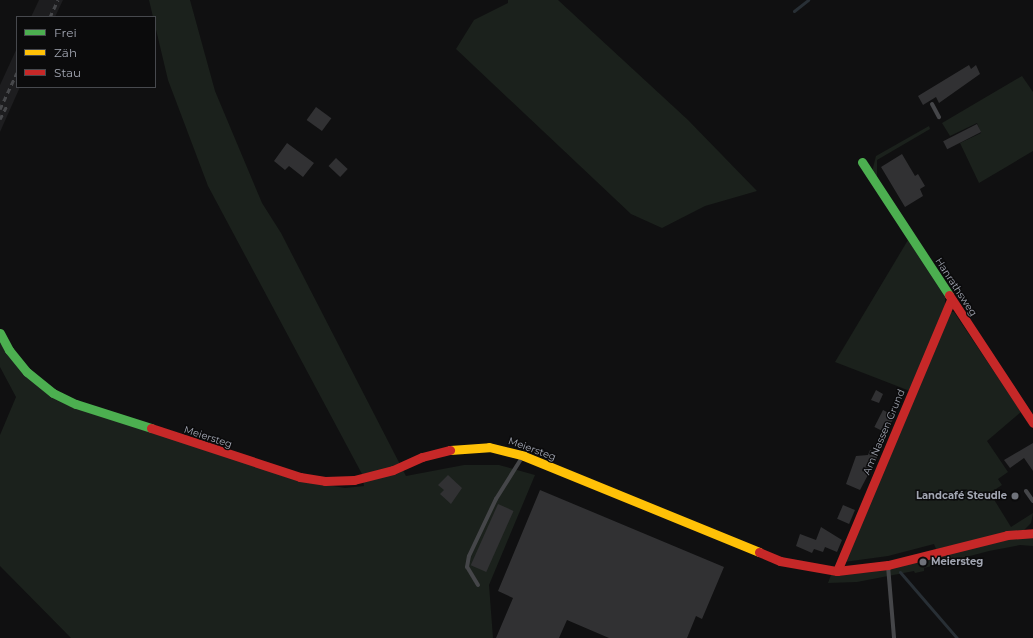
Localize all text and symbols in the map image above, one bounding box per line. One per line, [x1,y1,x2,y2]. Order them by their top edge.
legend [16,16,156,88]
text: Frei [54,25,77,40]
text: Zäh [54,45,77,60]
text: Stau [54,65,81,80]
street label: Hanrathsweg [933,255,979,319]
street label: Am Nassen Grund [861,387,907,477]
street label: Meiersteg [182,424,234,450]
street label: Meiersteg [506,435,558,463]
place label: Landcafé Steudle [916,490,1007,502]
marker: Landcafé Steudle [1010,491,1020,501]
place label: Meiersteg [931,556,983,568]
marker: Meiersteg [918,557,928,567]

